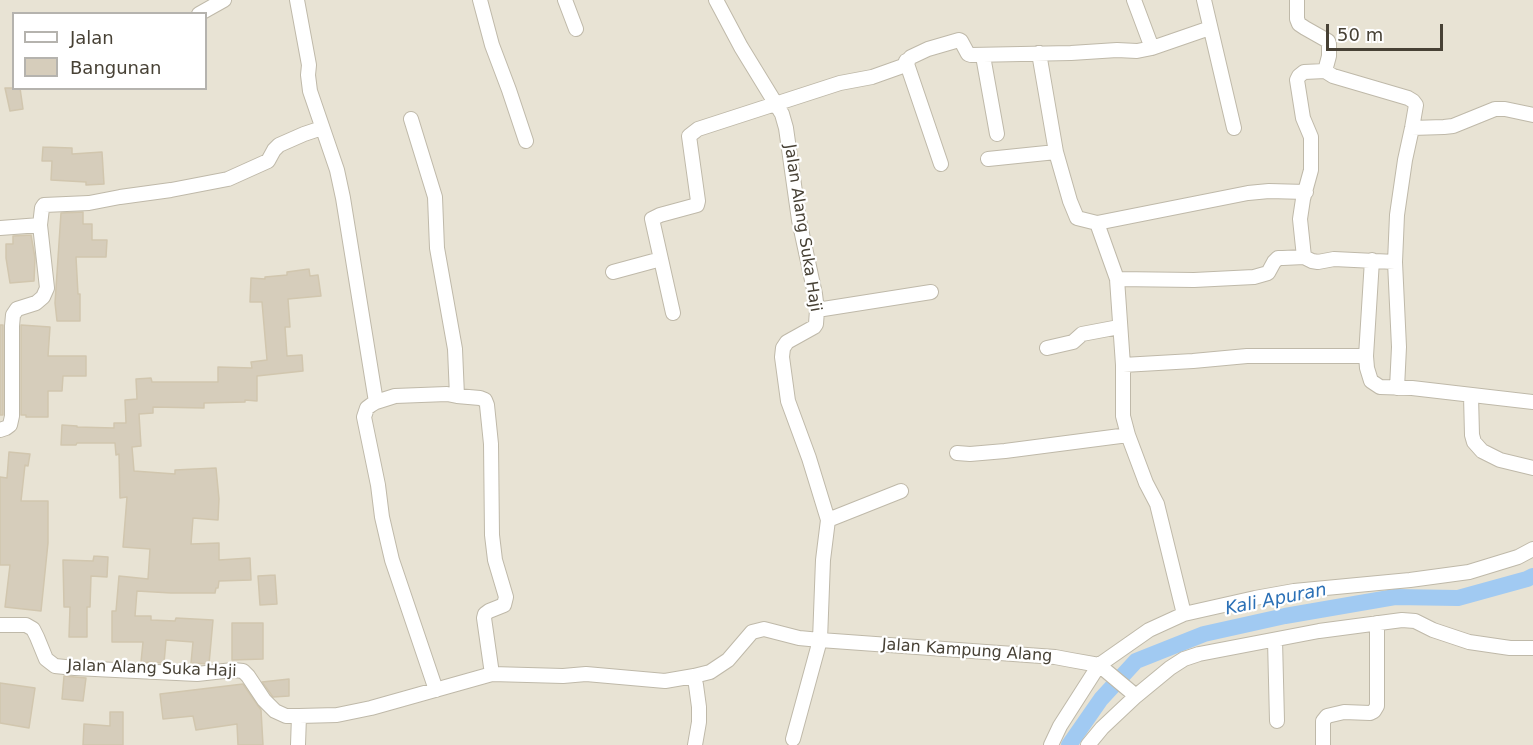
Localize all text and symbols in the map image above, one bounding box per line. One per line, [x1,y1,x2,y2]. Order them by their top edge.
legend [12,12,207,90]
scale bar [1329,12,1446,50]
text: 50 m [1337,24,1383,45]
text: Jalan [70,27,114,48]
text: Bangunan [70,57,161,78]
street label: Jalan Alang Suka Haji [779,143,825,313]
water label: Kali Apuran [1223,580,1329,620]
street label: Jalan Kampung Alang [881,635,1053,667]
street label: Jalan Alang Suka Haji [67,656,237,682]

